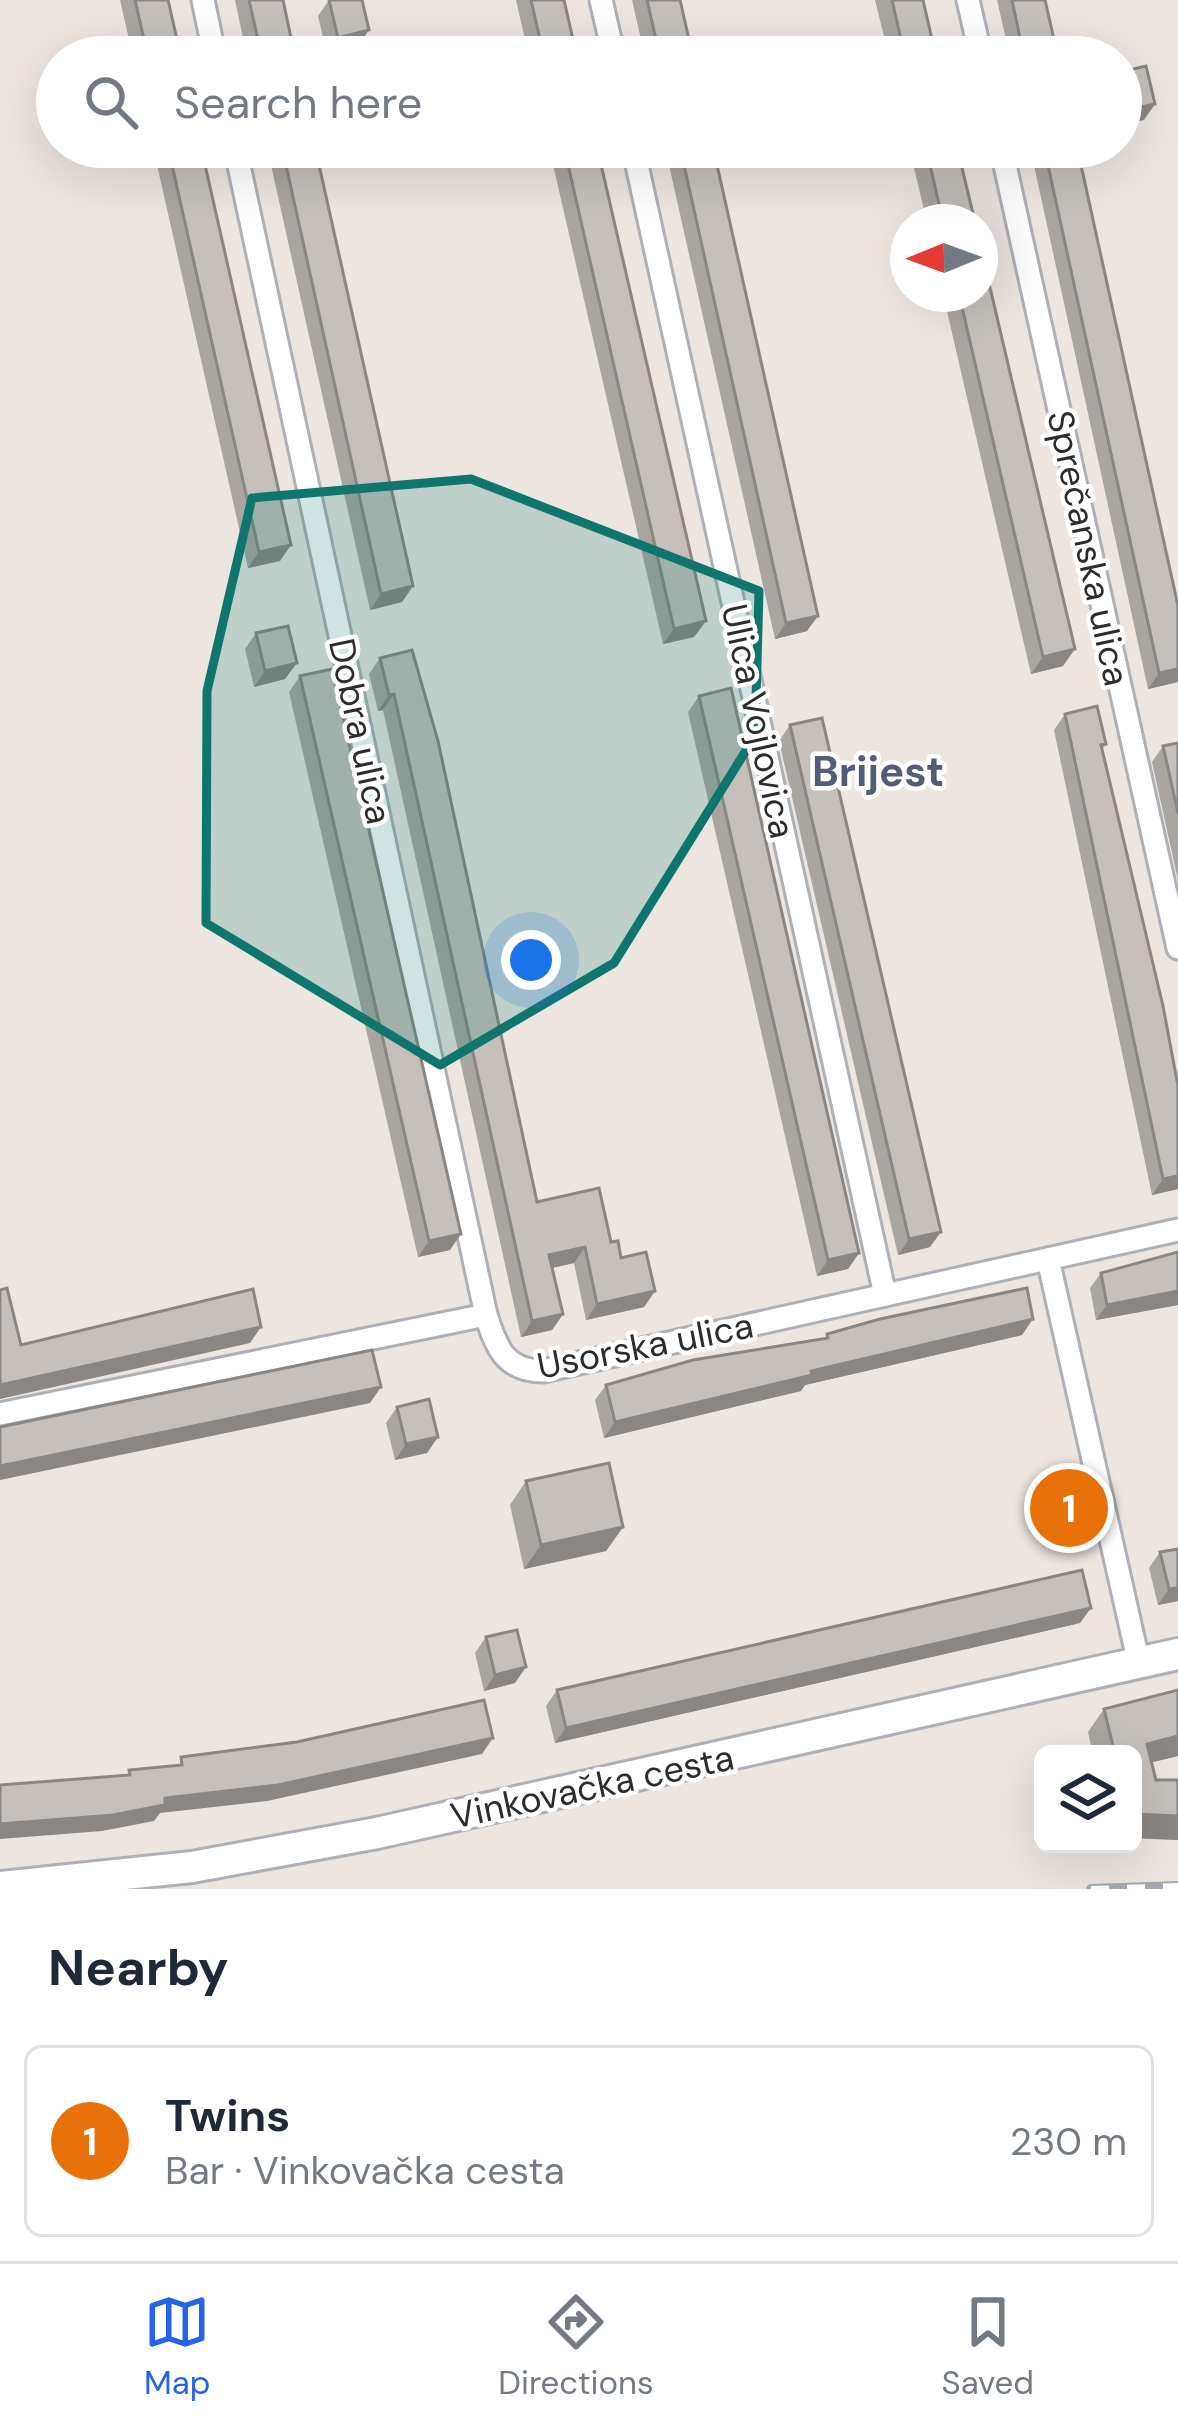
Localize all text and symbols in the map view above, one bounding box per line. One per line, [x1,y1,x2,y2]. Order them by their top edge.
search box [36,36,1142,168]
icon: search [78,69,144,135]
text: Search here [174,73,422,132]
north arrow [890,204,998,312]
street label: Sprečanska ulica [1036,406,1141,690]
street label: Ulica Vojlovica [711,600,806,842]
street label: Dobra ulica [318,634,403,828]
district label: Brijest [812,744,944,799]
your location [501,930,561,990]
street label: Usorska ulica [533,1302,757,1389]
pin: 1 [1030,1463,1108,1553]
street label: Vinkovačka cesta [446,1734,738,1839]
map controls [1034,1745,1142,1853]
button: layers [1034,1745,1142,1853]
text: Nearby [48,1934,229,2001]
text: Twins [165,2086,290,2145]
text: 1 [83,2116,97,2167]
text: 230 m [1010,2116,1127,2167]
text: Bar · Vinkovačka cesta [165,2145,565,2196]
tab: Map [144,2289,210,2404]
tab: Directions [498,2289,654,2404]
tab: Saved [942,2289,1034,2404]

